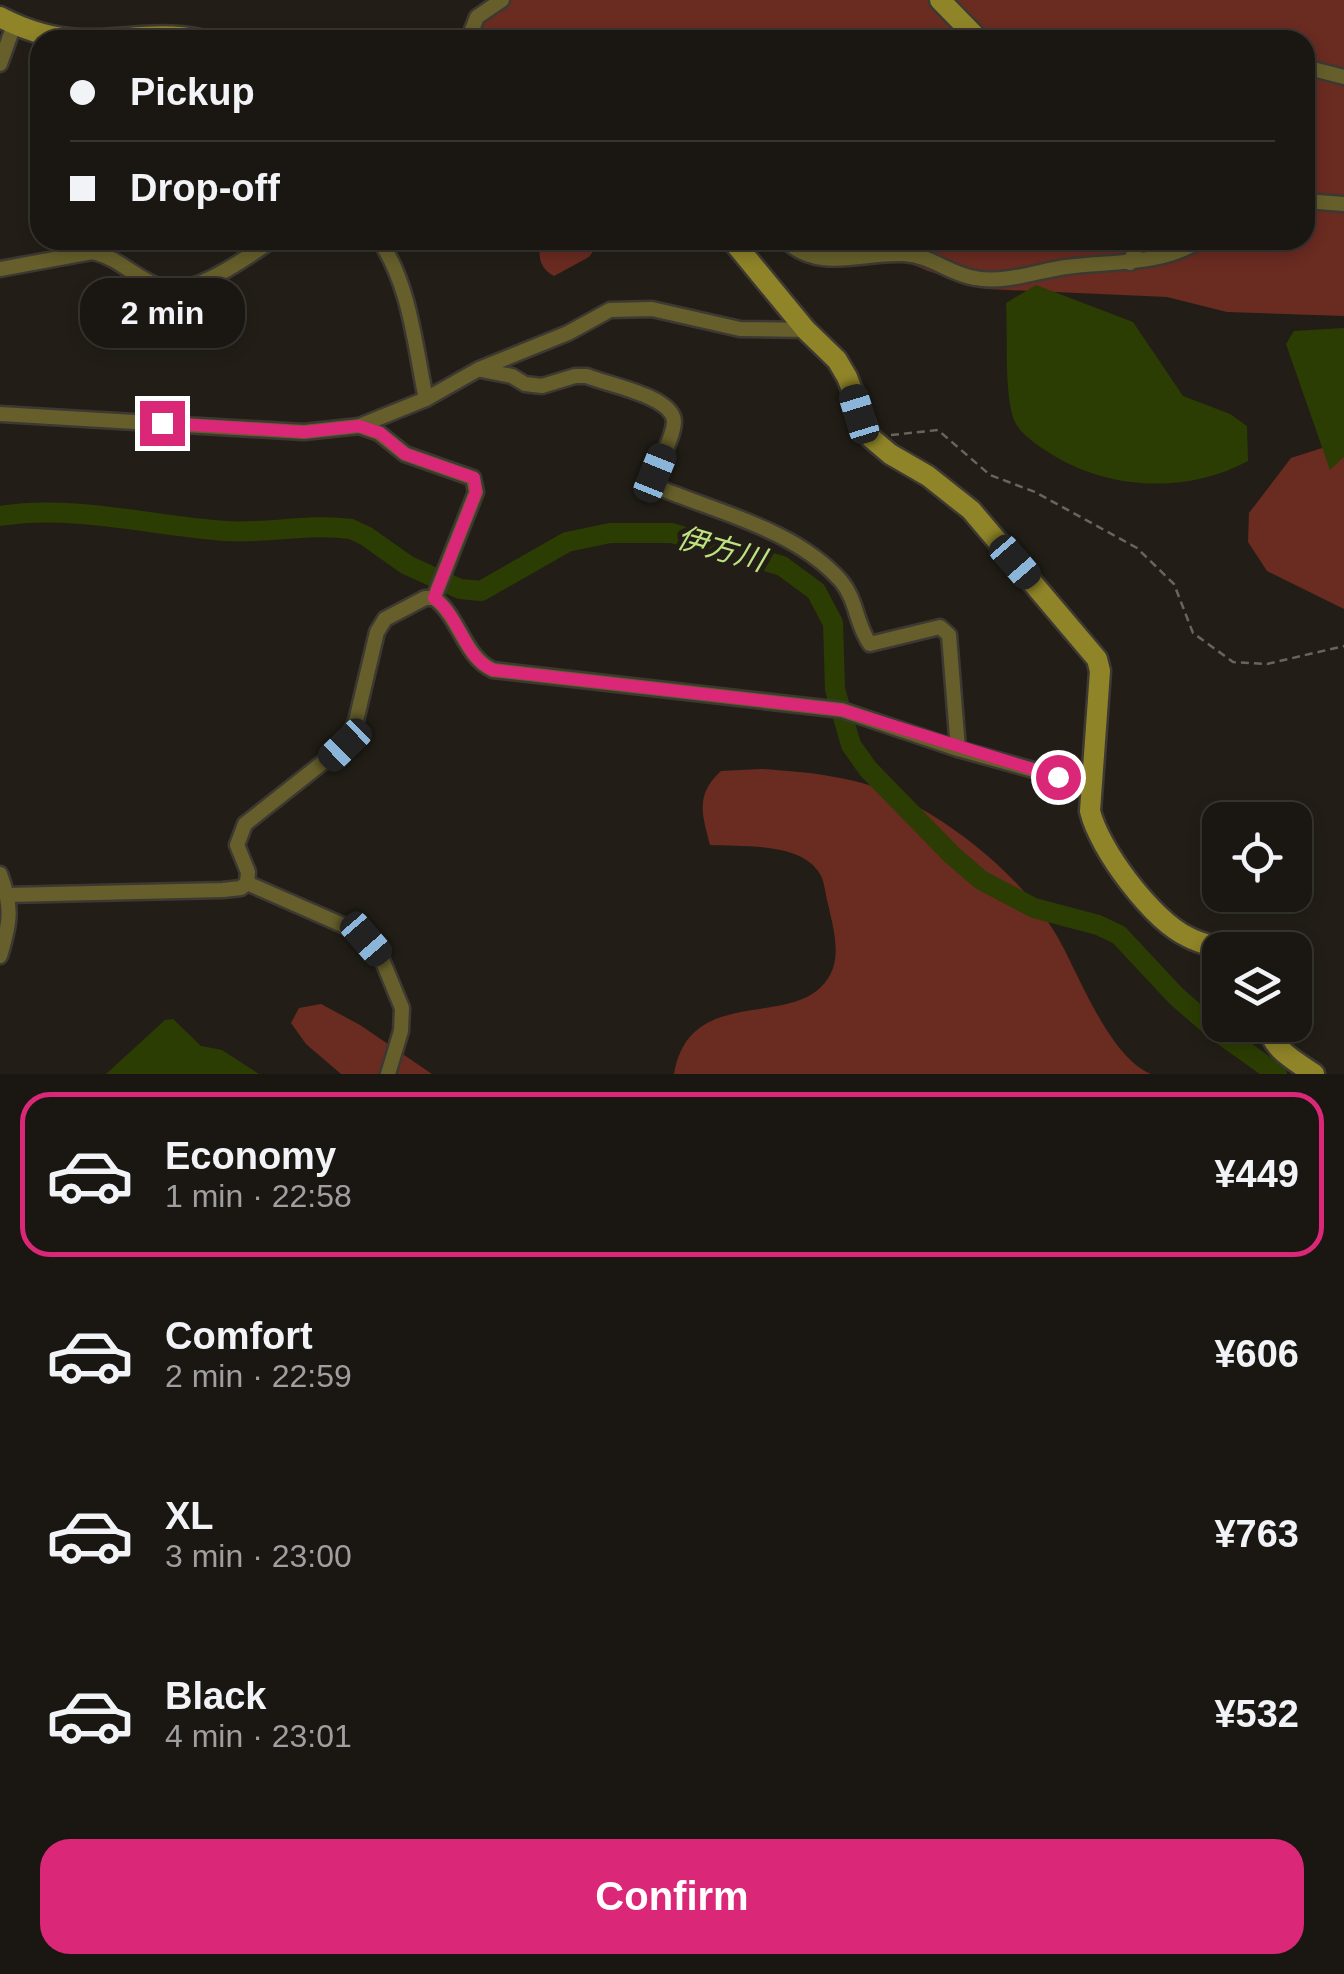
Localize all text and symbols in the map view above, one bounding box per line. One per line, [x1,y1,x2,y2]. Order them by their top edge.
text: Pickup [130,71,255,113]
text: Drop-off [130,167,280,209]
callout: 2 min [80,278,244,348]
text: 2 min [121,295,204,331]
car [836,381,882,447]
route end [140,401,185,446]
car [630,440,680,506]
water label: 伊方川 [673,520,772,578]
car [984,530,1046,594]
car [313,713,377,777]
route start [1036,755,1081,800]
map controls [1202,802,1312,1042]
button: locate [1202,802,1312,912]
car [335,907,397,971]
button: layers [1202,932,1312,1042]
icon: car [45,1130,135,1220]
text: Economy [165,1135,336,1177]
text: ¥449 [1214,1153,1299,1195]
text: 1 min · 22:58 [165,1178,352,1214]
icon: car [45,1310,135,1400]
text: Comfort [165,1315,313,1357]
text: ¥606 [1214,1333,1299,1375]
text: 2 min · 22:59 [165,1358,352,1394]
icon: car [45,1490,135,1580]
text: XL [165,1495,214,1537]
text: ¥763 [1214,1513,1299,1555]
text: 3 min · 23:00 [165,1538,352,1574]
icon: car [45,1670,135,1760]
text: Black [165,1675,266,1717]
text: ¥532 [1214,1693,1299,1735]
text: 4 min · 23:01 [165,1718,352,1754]
button: Confirm [40,1839,1304,1954]

